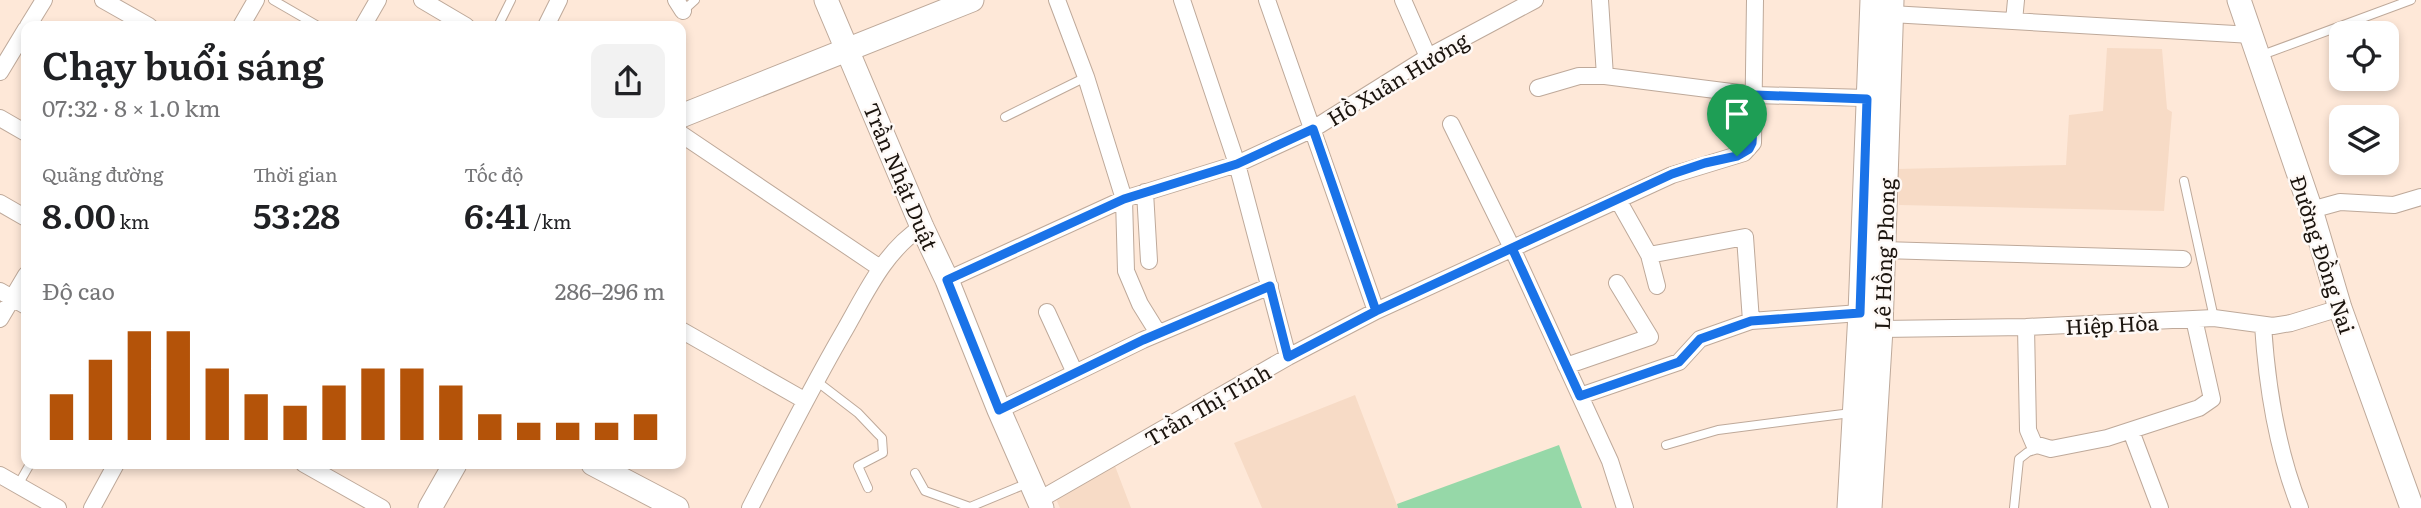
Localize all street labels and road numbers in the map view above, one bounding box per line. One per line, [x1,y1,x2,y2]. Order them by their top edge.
street label: Hồ Xuân Hương [1320,23,1474,132]
street label: Trần Nhật Duật [857,98,947,255]
street label: Đường Đồng Nai [2284,171,2364,337]
street label: Lê Hồng Phong [1865,177,1901,330]
street label: Hiệp Hòa [2065,305,2160,341]
street label: Trần Thị Tính [1138,355,1276,453]

